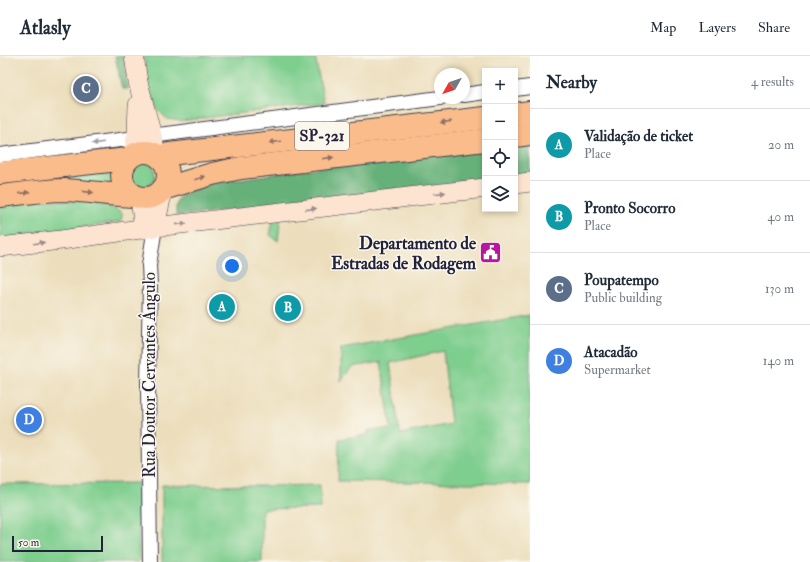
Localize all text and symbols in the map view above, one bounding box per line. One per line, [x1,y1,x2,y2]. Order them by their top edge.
text: Atlasly [20,16,71,40]
text: Map [650,19,676,36]
text: Layers [698,19,736,36]
text: Share [758,19,790,36]
north arrow [434,68,470,104]
map controls [482,68,518,212]
button: + [482,68,518,104]
text: Nearby [546,72,597,93]
pin: C [73,74,99,104]
text: 4 results [751,74,794,90]
button: − [482,104,518,140]
one-way arrow [440,119,452,125]
road number: SP-321 [295,122,349,150]
text: Validação de ticket [584,127,693,146]
text: A [555,137,563,153]
text: 20 m [768,137,794,153]
one-way arrow [269,139,281,145]
one-way arrow [92,140,104,146]
button: locate [482,140,518,176]
text: Place [584,146,611,162]
one-way arrow [322,154,335,161]
one-way arrow [195,175,207,181]
button: layers [482,176,518,212]
one-way arrow [82,189,94,196]
one-way arrow [18,190,30,196]
one-way arrow [434,190,446,196]
text: Pronto Socorro [584,199,675,218]
one-way arrow [305,206,317,212]
text: B [555,209,563,225]
text: 40 m [768,209,794,225]
text: Place [584,218,611,234]
one-way arrow [175,221,188,227]
place label: Departamento de Estradas de Rodagem [331,233,477,275]
one-way arrow [33,239,45,246]
public building icon: Departamento de Estradas de Rodagem [478,240,504,266]
your location [222,256,242,276]
text: Poupatempo [584,271,659,290]
street label: Rua Doutor Cervantes Ângulo [138,272,160,478]
text: C [554,281,564,297]
text: 130 m [765,281,794,297]
text: Public building [584,290,662,306]
pin: A [209,292,235,322]
pin: B [275,293,301,323]
text: Atacadão [584,343,638,362]
text: D [554,353,564,369]
text: 140 m [763,353,794,369]
text: Supermarket [584,362,651,378]
pin: D [16,405,42,435]
scale bar [12,534,103,553]
text: 50 m [18,536,39,549]

